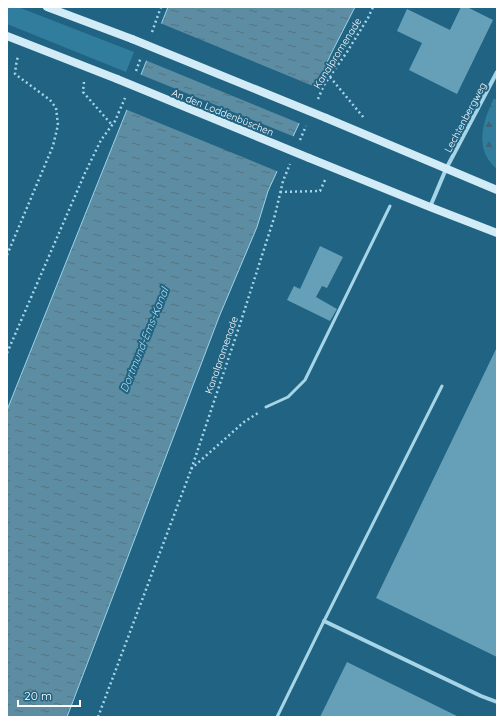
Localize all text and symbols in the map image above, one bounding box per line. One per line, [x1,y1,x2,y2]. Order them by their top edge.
street label: Kanalpromenade [310,15,365,91]
street label: Lechtenbergweg [441,80,489,155]
street label: An den Loddenbüschen [170,86,276,139]
water label: Dortmund-Ems-Kanal [117,284,172,394]
street label: Kanalpromenade [202,314,241,396]
scale bar [18,682,80,708]
text: 20 m [24,688,52,703]

